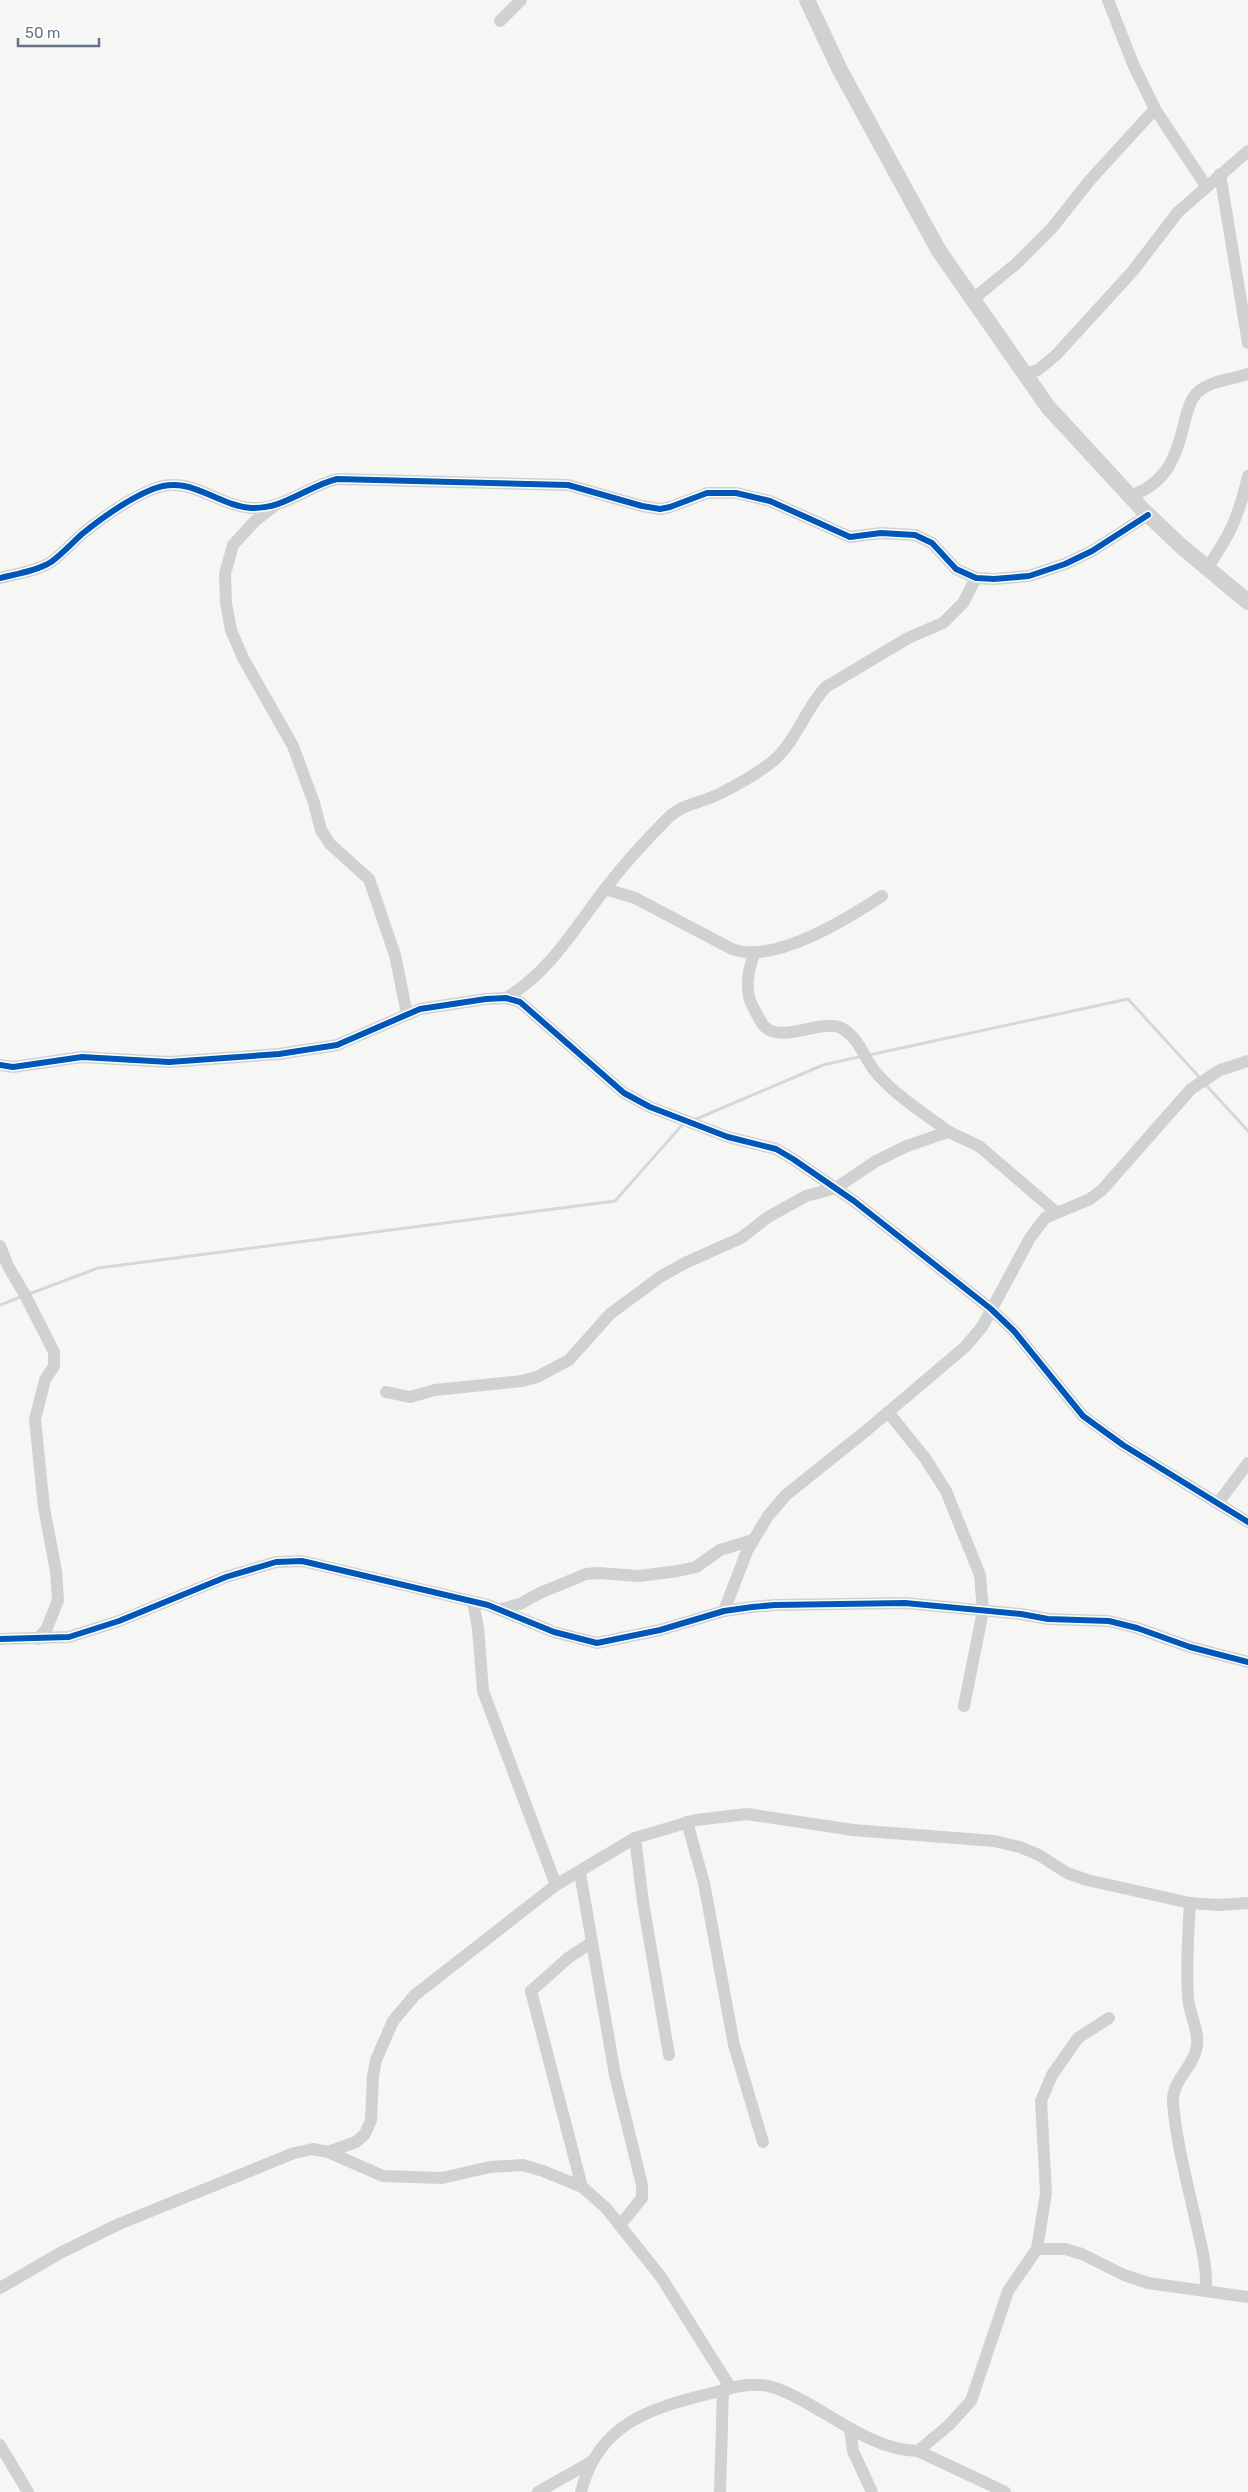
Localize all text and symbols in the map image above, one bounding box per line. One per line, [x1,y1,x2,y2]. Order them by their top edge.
scale bar [18,15,99,47]
text: 50 m [25,24,60,42]

